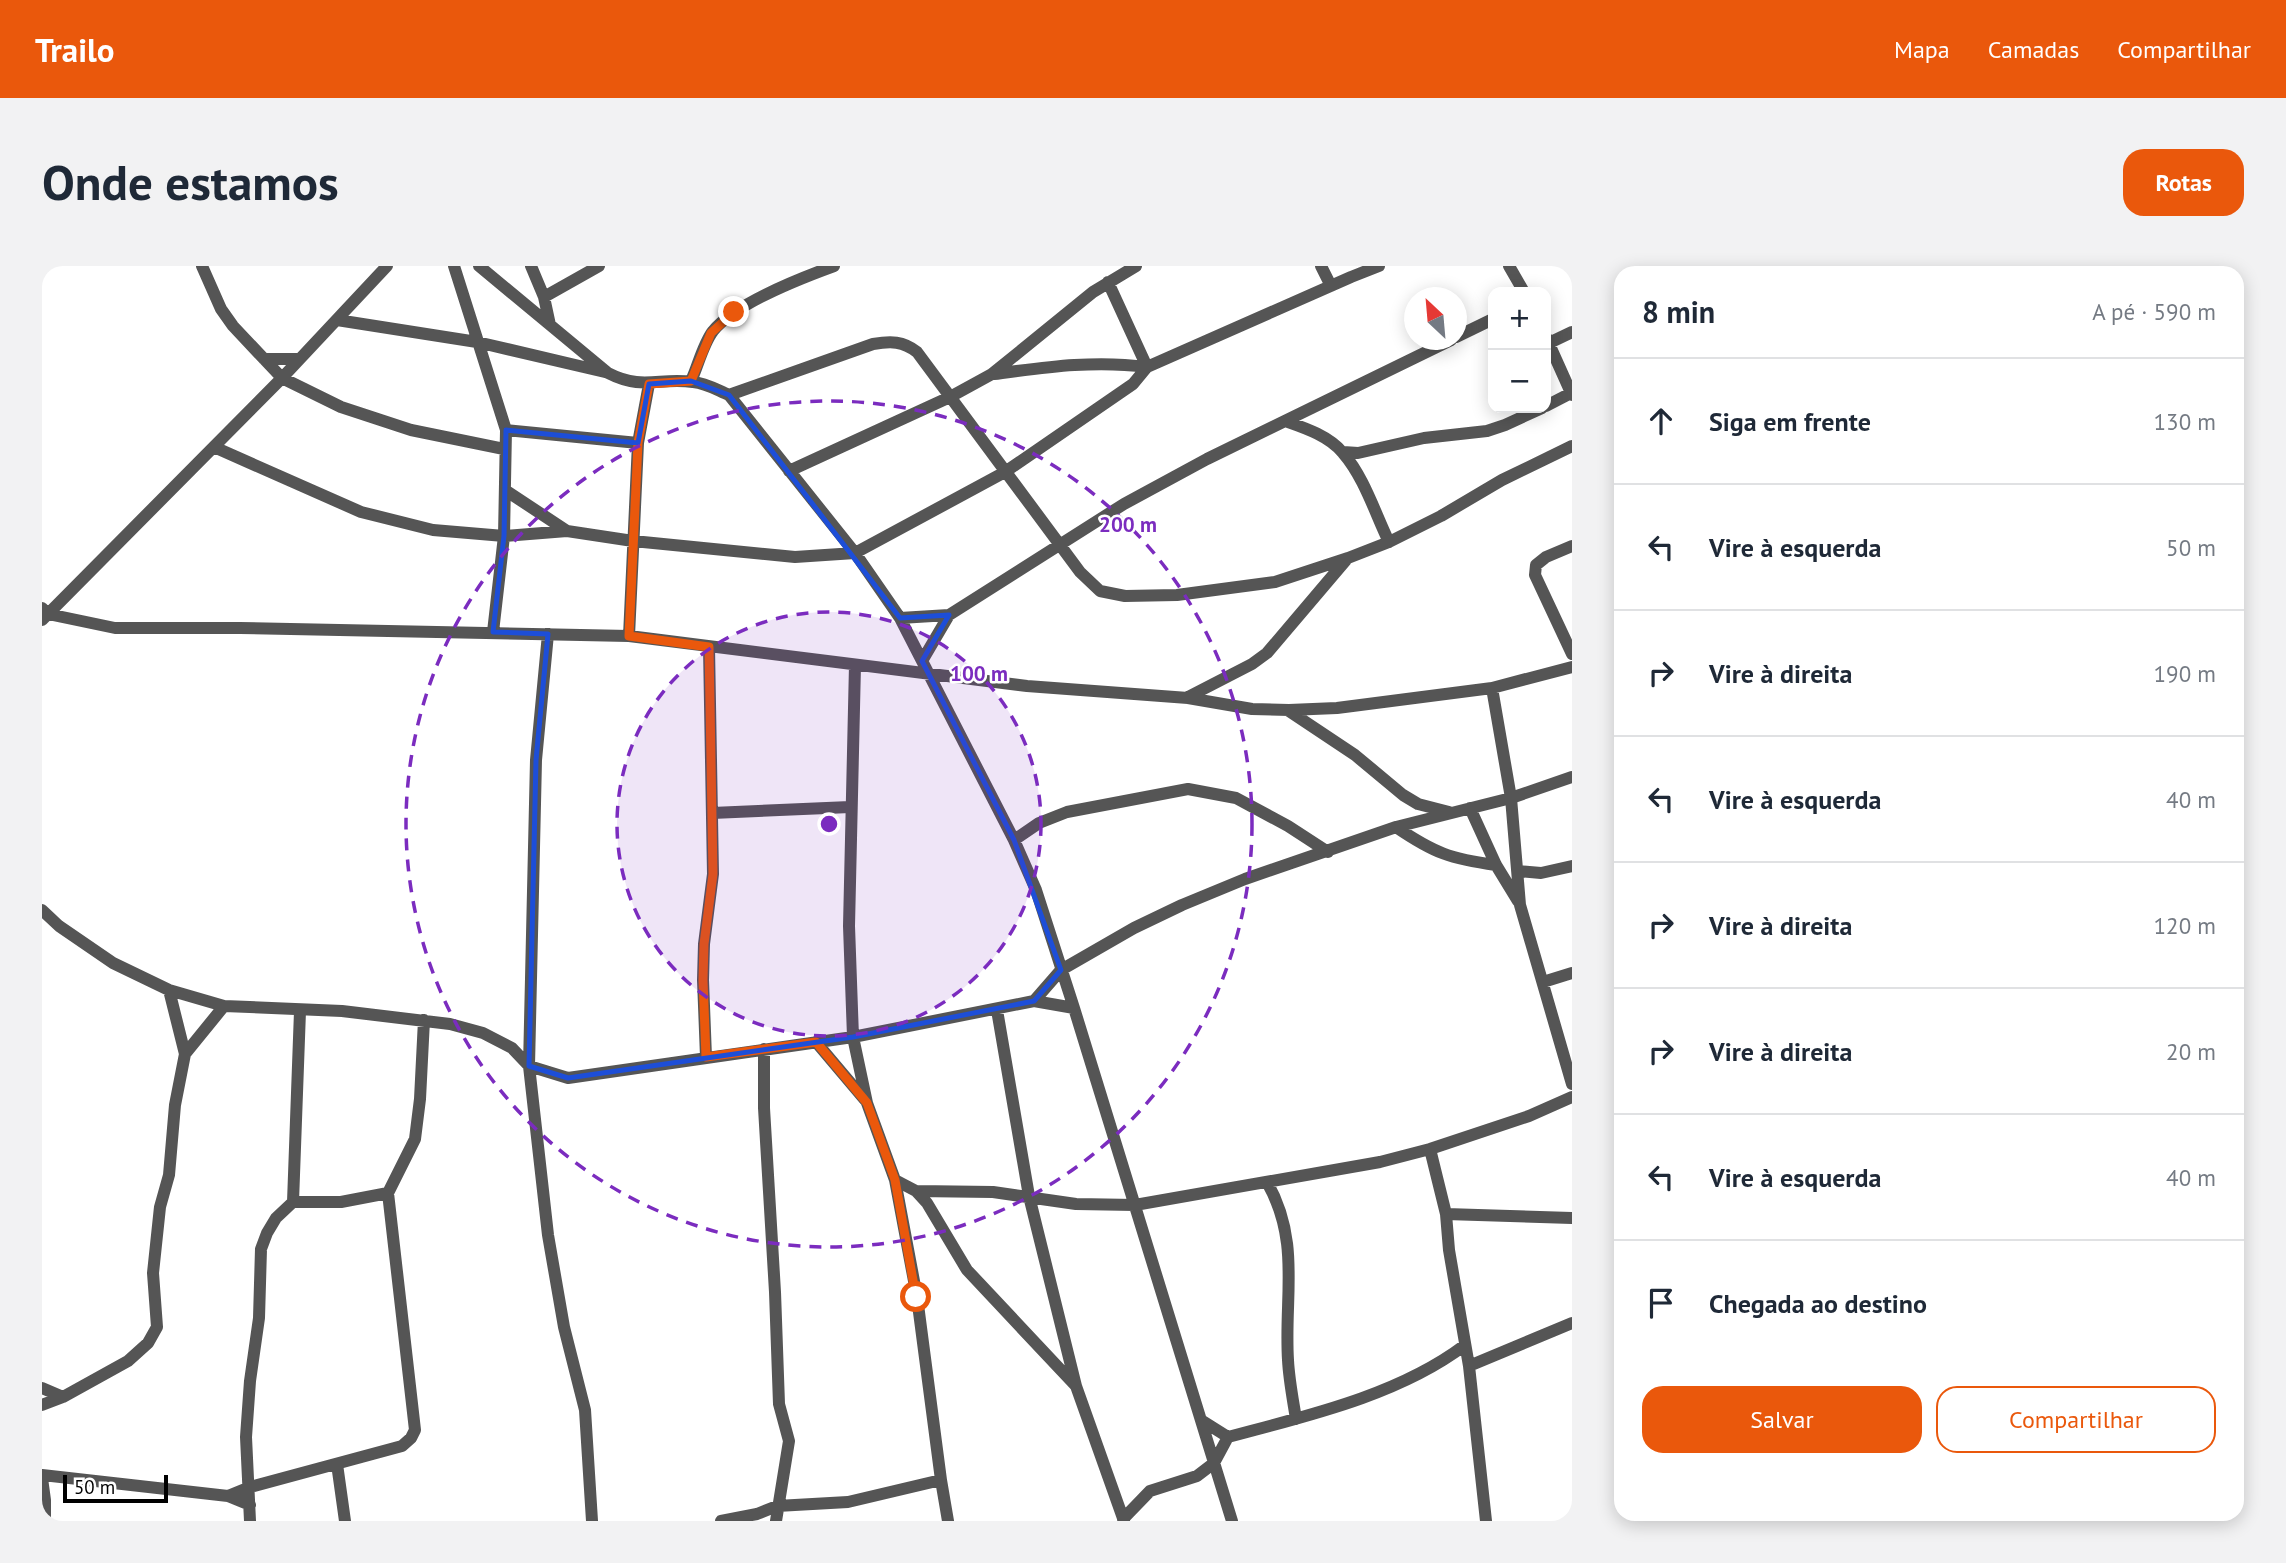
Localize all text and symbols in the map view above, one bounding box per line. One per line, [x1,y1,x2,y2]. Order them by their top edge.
text: Trailo [35,28,115,71]
text: Mapa [1894,34,1950,65]
text: Camadas [1988,34,2079,65]
text: Compartilhar [2117,34,2251,65]
button: Rotas [2123,149,2244,216]
text: Onde estamos [42,150,339,214]
north arrow [1404,287,1467,350]
map controls [1488,287,1551,413]
button: + [1488,287,1551,350]
text: 8 min [1642,292,1715,331]
route end [718,296,749,327]
text: A pé · 590 m [2092,297,2216,326]
button: − [1488,350,1551,413]
icon: ahead [1642,402,1680,440]
text: Siga em frente [1709,405,1871,438]
text: 130 m [2154,407,2216,436]
text: 200 m [1099,511,1157,538]
icon: left [1642,528,1680,566]
text: Vire à esquerda [1709,531,1881,564]
text: 50 m [2166,533,2216,562]
icon: right [1642,654,1680,692]
text: Vire à direita [1709,657,1852,690]
text: 190 m [2154,659,2216,688]
text: 100 m [950,660,1008,687]
icon: left [1642,780,1680,818]
text: Vire à esquerda [1709,783,1881,816]
text: 40 m [2166,785,2216,814]
centre of rings [817,812,841,836]
icon: right [1642,906,1680,944]
text: Vire à direita [1709,909,1852,942]
text: 120 m [2154,911,2216,940]
icon: right [1642,1032,1680,1070]
text: Vire à direita [1709,1035,1852,1068]
text: 20 m [2166,1037,2216,1066]
icon: left [1642,1158,1680,1196]
text: Vire à esquerda [1709,1161,1881,1194]
text: 40 m [2166,1163,2216,1192]
route start [900,1281,931,1312]
icon: arrive [1642,1284,1680,1322]
text: Chegada ao destino [1709,1287,1927,1320]
button: Salvar [1642,1386,1922,1453]
button: Compartilhar [1936,1386,2216,1453]
scale bar [63,1472,168,1504]
text: 50 m [74,1475,115,1499]

